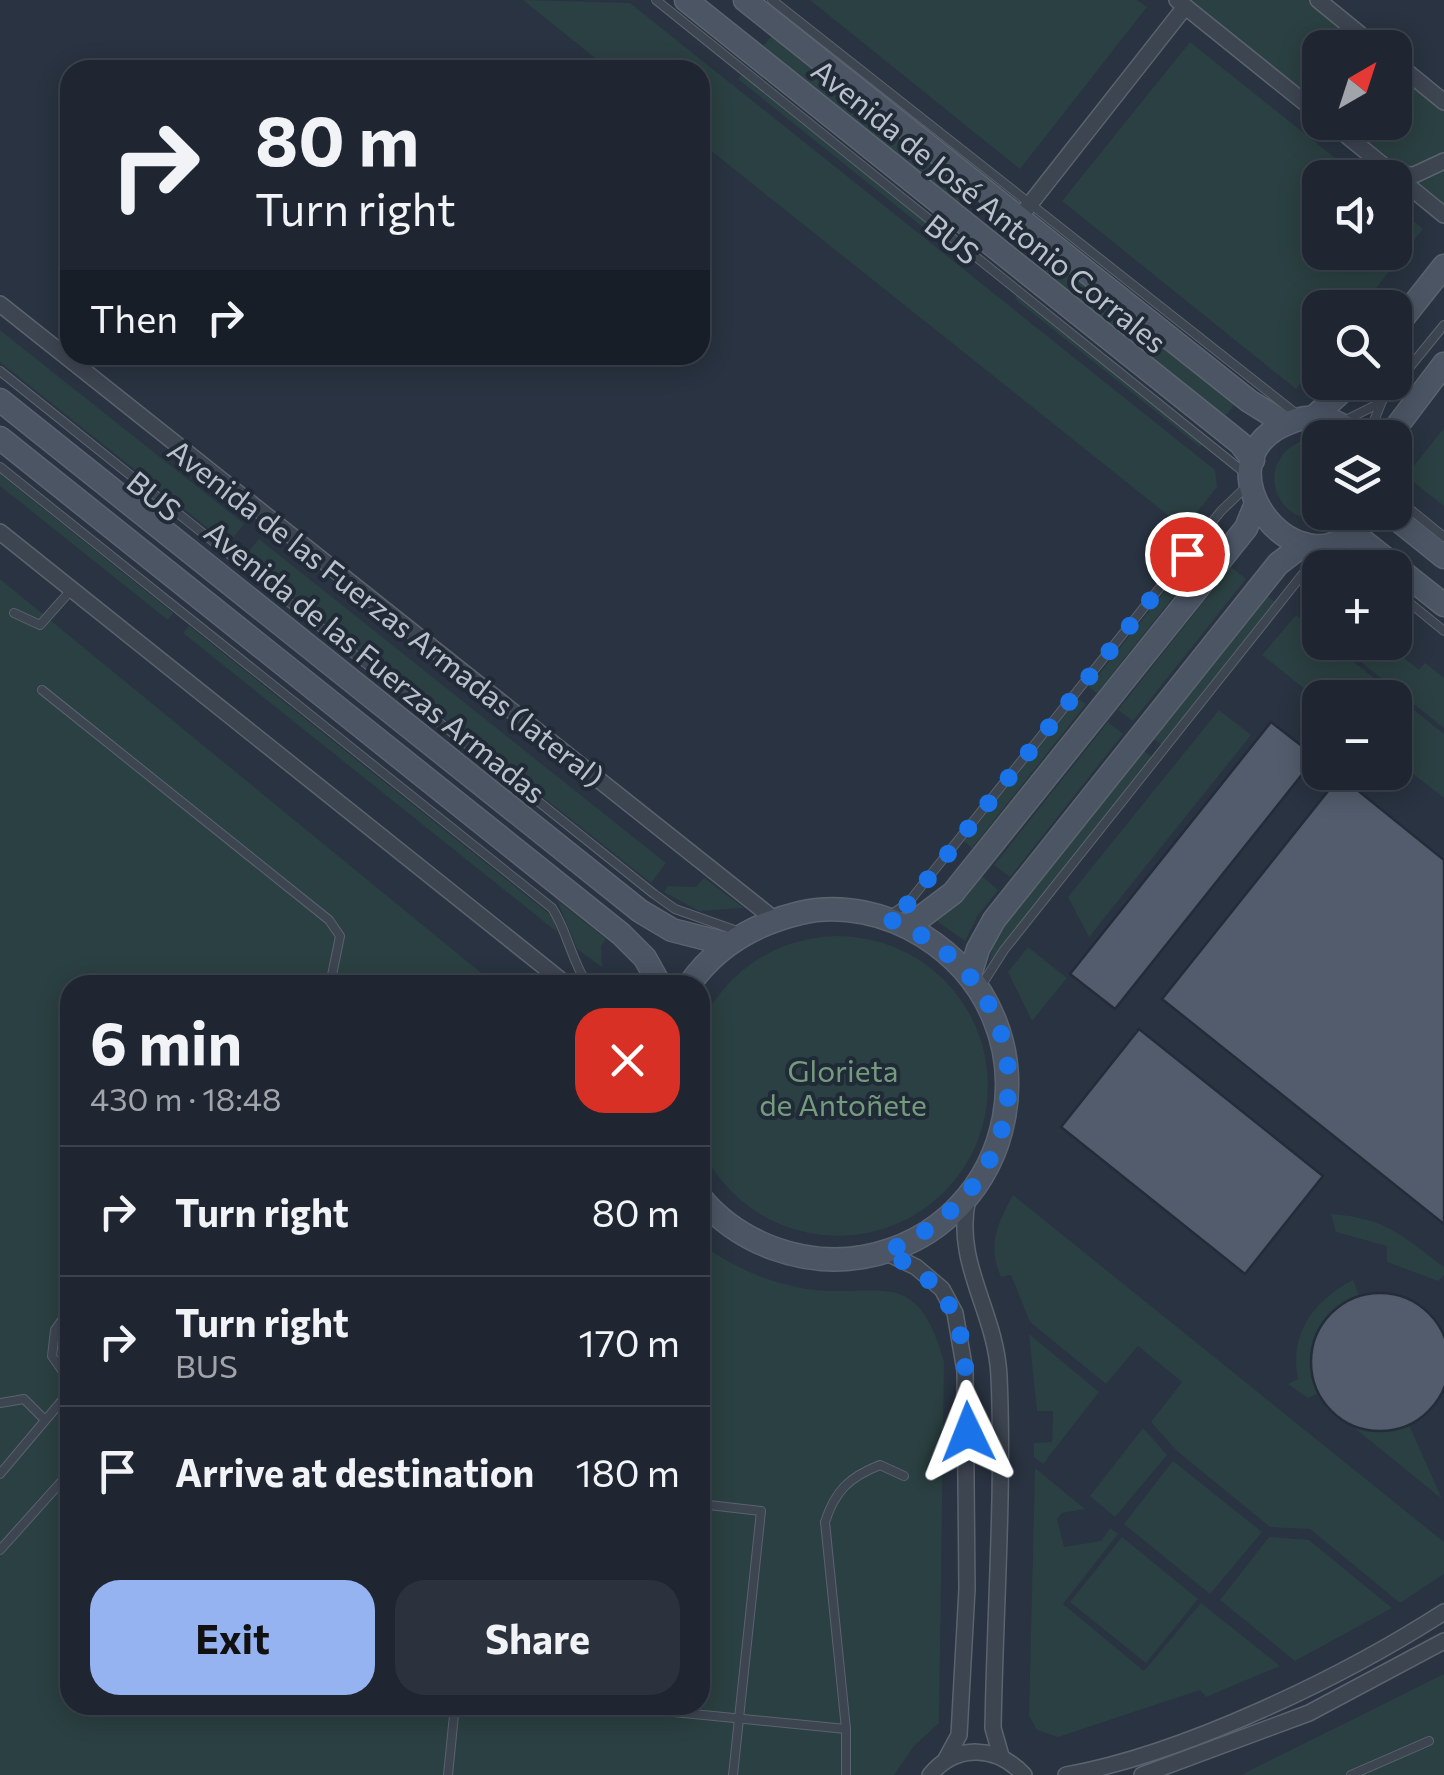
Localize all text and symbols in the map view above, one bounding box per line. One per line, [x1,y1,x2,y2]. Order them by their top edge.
north arrow [1302,30,1412,140]
map controls [1302,30,1412,790]
street label: Avenida de José Antonio Corrales [805,50,1175,360]
text: 80 m [255,95,419,180]
icon: right [90,100,220,230]
button: sound [1302,160,1412,270]
text: Turn right [255,180,456,235]
street label: BUS [918,205,988,271]
icon: right [198,290,253,345]
button: search [1302,290,1412,400]
text: Then [90,294,178,341]
button: layers [1302,420,1412,530]
street label: Avenida de las Fuerzas Armadas (lateral) [162,431,612,793]
street label: BUS [120,462,190,528]
street label: Avenida de las Fuerzas Armadas [198,512,554,810]
pin [1145,512,1230,597]
icon: arrive [1160,527,1215,582]
button: + [1302,550,1412,660]
button: − [1302,680,1412,790]
text: 6 min [90,1004,242,1077]
button: close [575,1008,680,1113]
park label: Glorieta de Antoñete [759,1051,927,1122]
text: 430 m · 18:48 [90,1078,281,1118]
icon: right [90,1184,145,1239]
text: Turn right [175,1188,349,1235]
text: 80 m [592,1188,680,1235]
text: Turn right [175,1298,349,1345]
icon: right [90,1314,145,1369]
text: 170 m [579,1318,680,1365]
text: BUS [175,1345,238,1385]
position arrow [916,1380,1020,1484]
icon: arrive [90,1444,145,1499]
text: Arrive at destination [175,1448,534,1495]
text: 180 m [575,1448,680,1495]
button: Exit [90,1580,375,1695]
button: Share [395,1580,680,1695]

